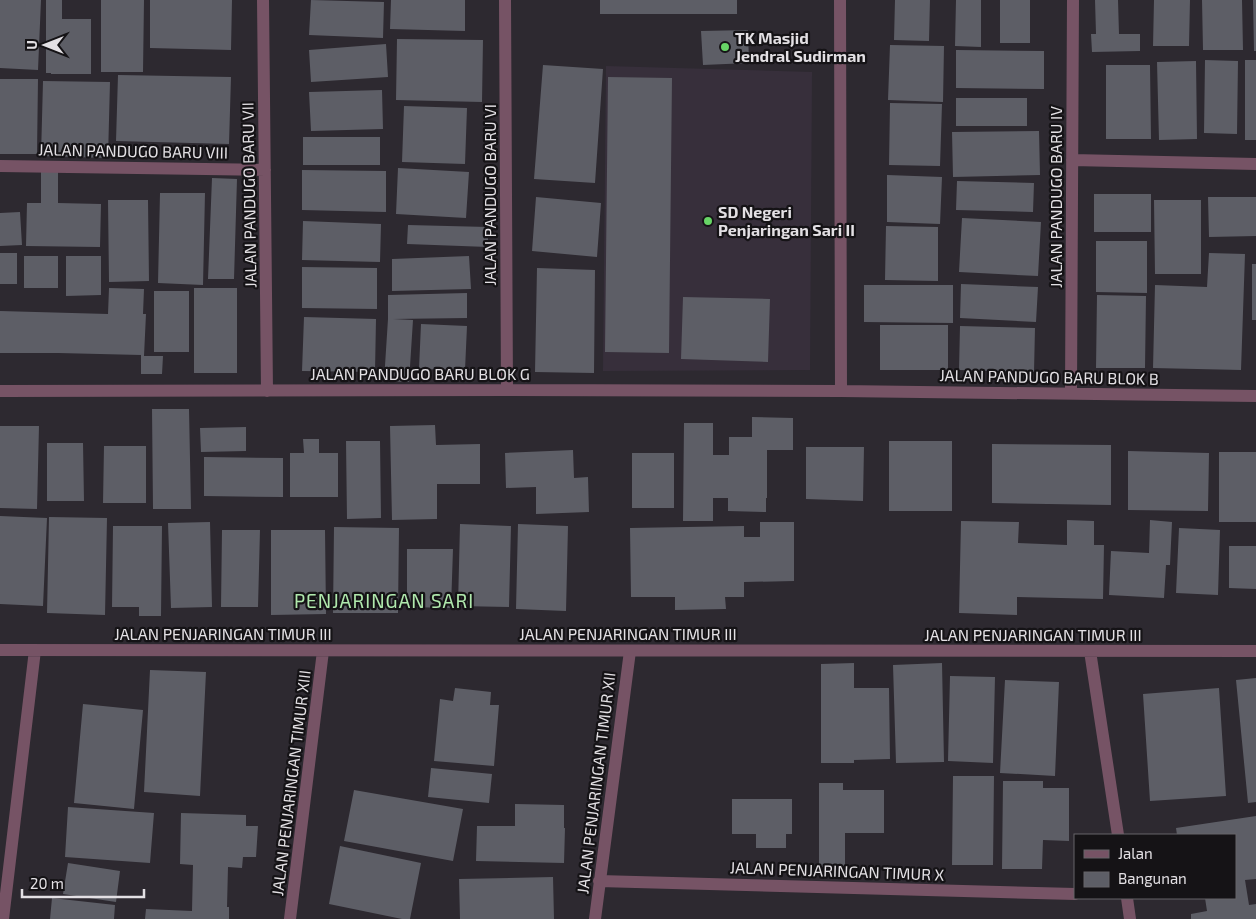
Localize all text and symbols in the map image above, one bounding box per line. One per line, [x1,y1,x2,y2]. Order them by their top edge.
north arrow [20,20,70,70]
place label: TK Masjid Jendral Sudirman [735,28,866,65]
text: U [23,40,40,50]
marker: TK Masjid Jendral Sudirman [719,41,731,53]
street label: JALAN PANDUGO BARU VII [237,102,260,288]
street label: JALAN PANDUGO BARU VI [480,104,499,286]
street label: JALAN PANDUGO BARU IV [1046,106,1065,288]
street label: JALAN PANDUGO BARU VIII [38,139,228,162]
place label: SD Negeri Penjaringan Sari II [718,202,855,239]
marker: SD Negeri Penjaringan Sari II [702,215,714,227]
street label: JALAN PANDUGO BARU BLOK G [310,364,530,383]
street label: JALAN PANDUGO BARU BLOK B [939,365,1159,388]
district label: PENJARINGAN SARI [294,589,474,612]
street label: JALAN PENJARINGAN TIMUR III [114,624,332,643]
street label: JALAN PENJARINGAN TIMUR III [519,624,737,643]
street label: JALAN PENJARINGAN TIMUR III [924,625,1142,644]
street label: JALAN PENJARINGAN TIMUR XIII [267,669,314,897]
street label: JALAN PENJARINGAN TIMUR XII [572,671,619,895]
legend [1074,834,1236,899]
text: Jalan [1118,844,1153,862]
street label: JALAN PENJARINGAN TIMUR X [729,857,945,884]
scale bar [22,866,145,898]
text: Bangunan [1118,869,1187,887]
text: 20 m [30,874,64,892]

